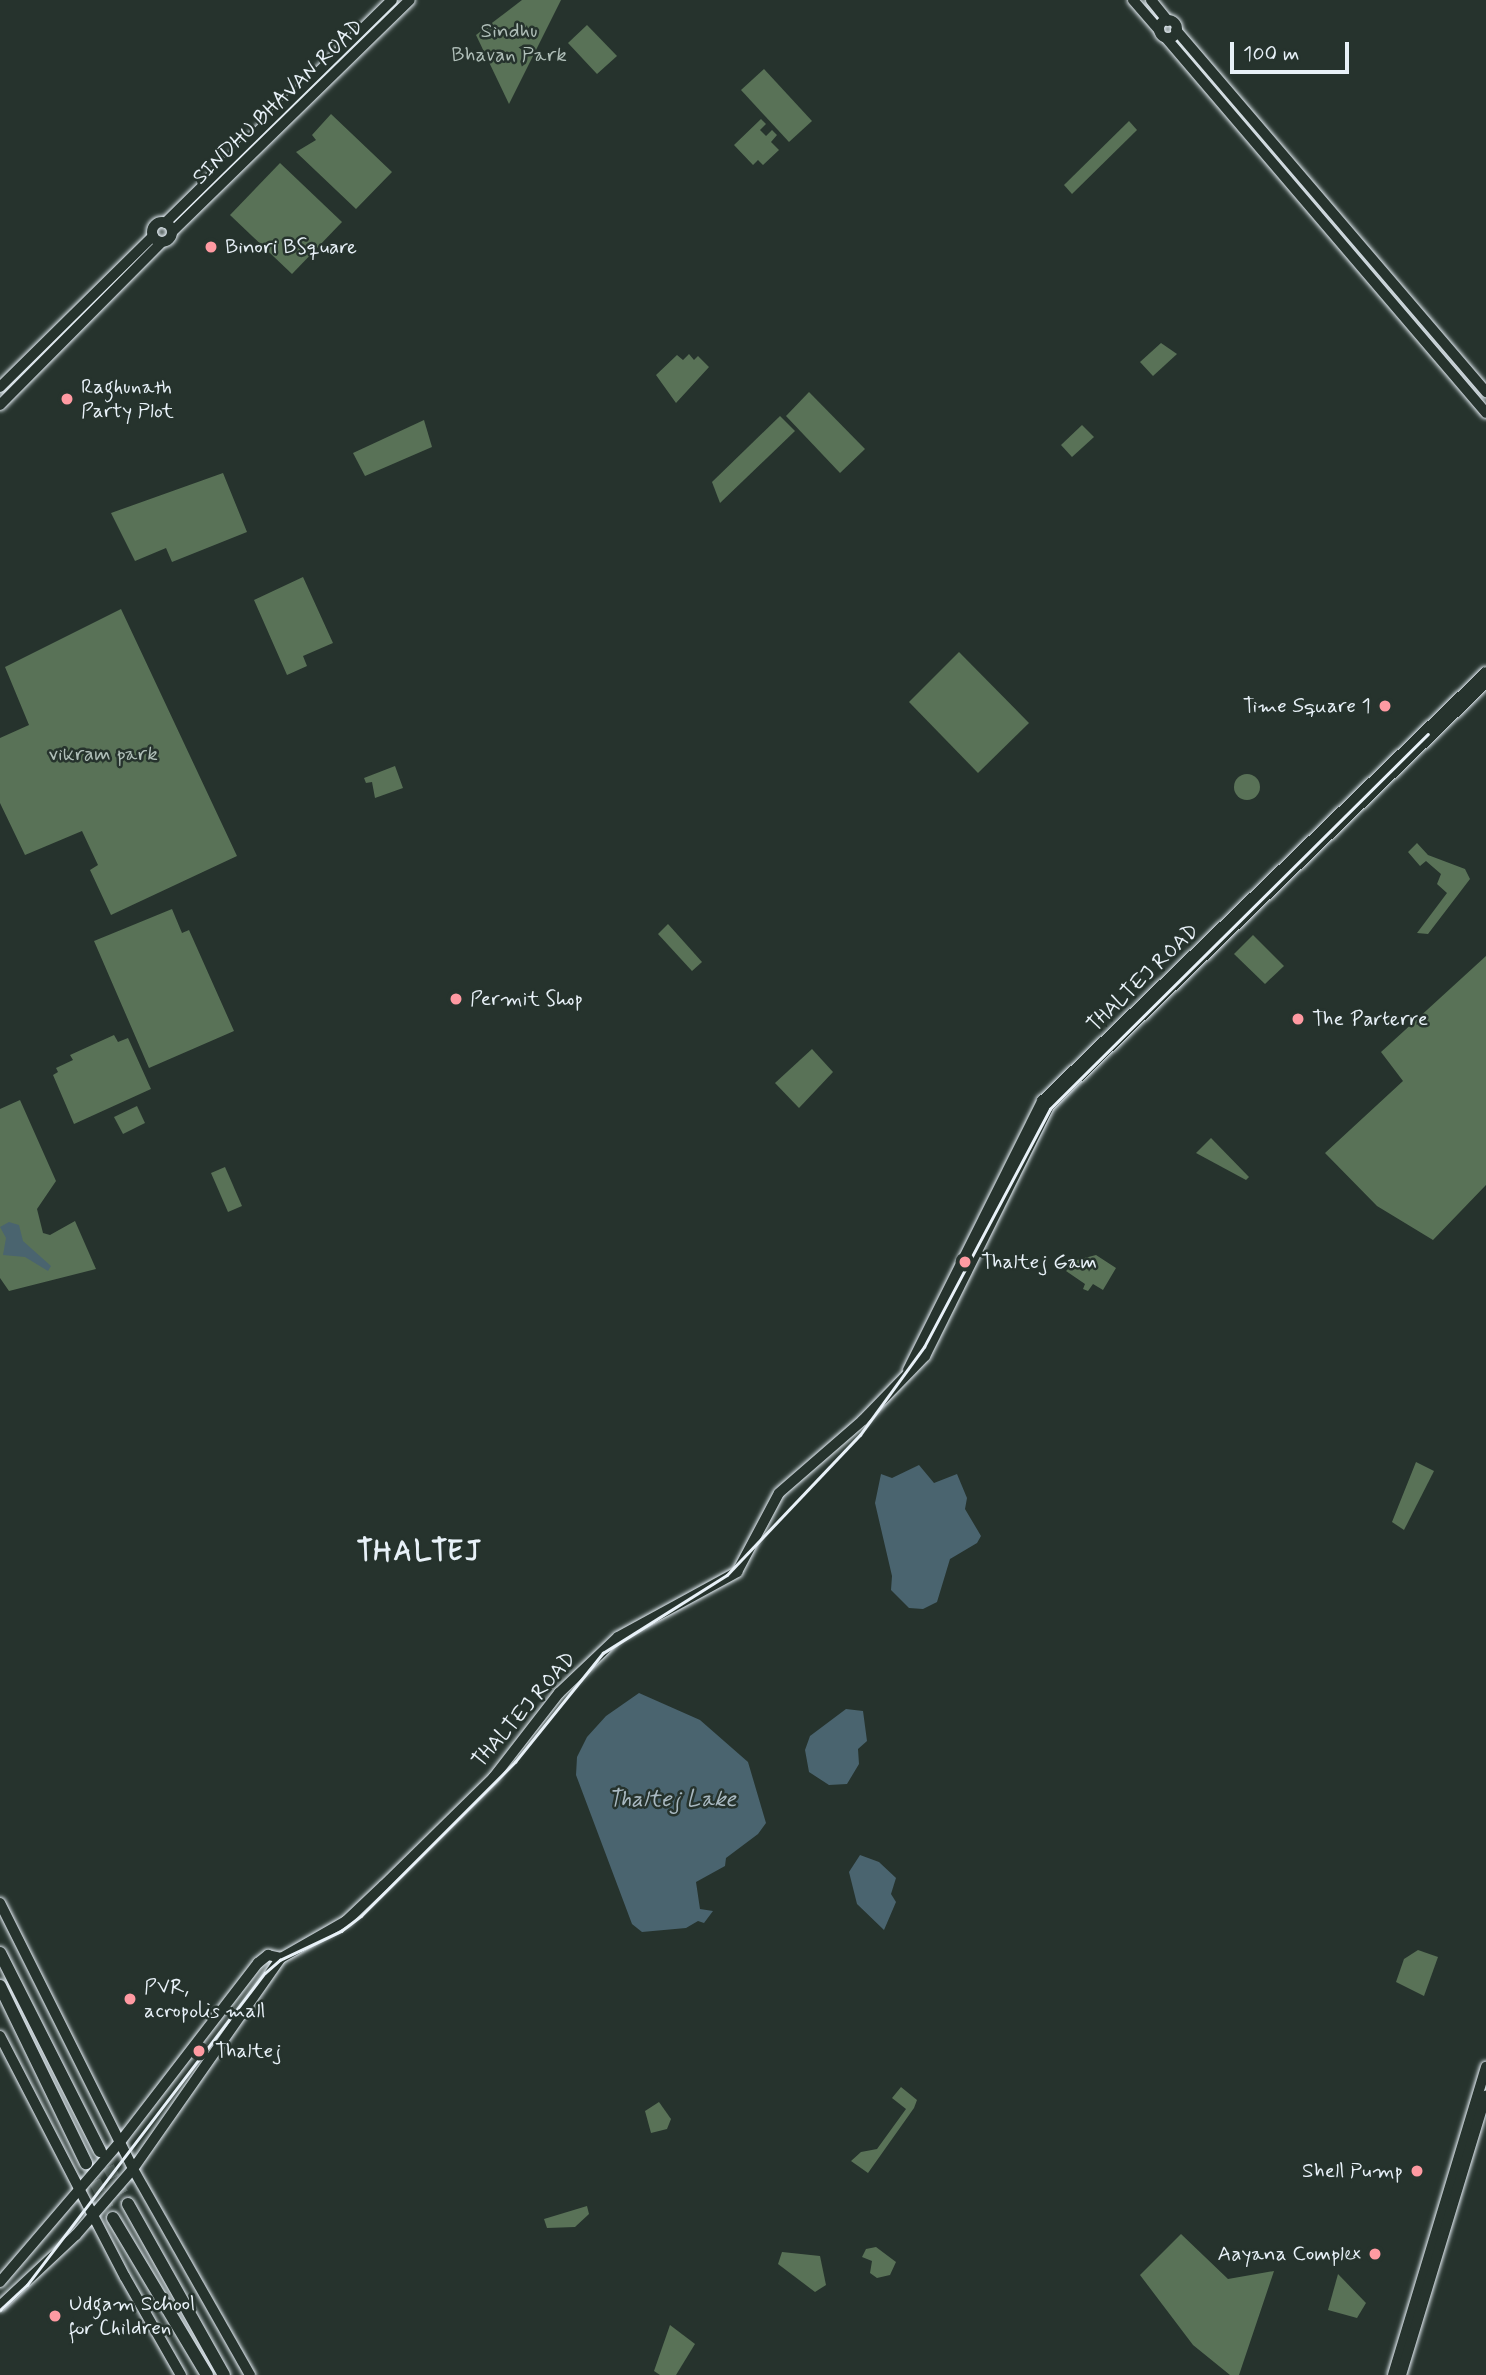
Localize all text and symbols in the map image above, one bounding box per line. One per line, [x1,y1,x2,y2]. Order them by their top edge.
street label: SINDHU BHAVAN ROAD [189,15,367,189]
park label: Sindhu Bhavan Park [453,18,565,68]
scale bar [1234,28,1353,72]
text: 100 m [1243,40,1299,68]
place label: Binori BSquare [225,234,357,260]
marker: Binori BSquare [203,239,219,255]
place label: Raghunath Party Plot [81,374,173,424]
marker: Raghunath Party Plot [59,391,75,407]
place label: Time Square 1 [1245,693,1371,719]
marker: Time Square 1 [1377,698,1393,714]
park label: vikram park [50,741,156,767]
street label: THALTEJ ROAD [1082,919,1204,1037]
place label: Permit Shop [470,986,584,1012]
marker: Permit Shop [448,991,464,1007]
place label: The Parterre [1312,1006,1426,1032]
marker: The Parterre [1290,1011,1306,1027]
place label: Thaltej Gam [981,1249,1097,1275]
marker: Thaltej Gam [955,1252,975,1272]
district label: THALTEJ [357,1536,483,1570]
street label: THALTEJ ROAD [467,1647,581,1773]
water label: Thaltej Lake [608,1786,736,1814]
place label: PVR, acropolis mall [144,1974,262,2024]
marker: PVR, acropolis mall [122,1991,138,2007]
place label: Thaltej [215,2038,281,2064]
marker: Thaltej [189,2041,209,2061]
place label: Shell Pump [1304,2158,1403,2184]
marker: Shell Pump [1409,2163,1425,2179]
place label: Aayana Complex [1212,2241,1361,2267]
marker: Aayana Complex [1367,2246,1383,2262]
place label: Udgam School for Children [69,2291,195,2341]
marker: Udgam School for Children [47,2308,63,2324]

